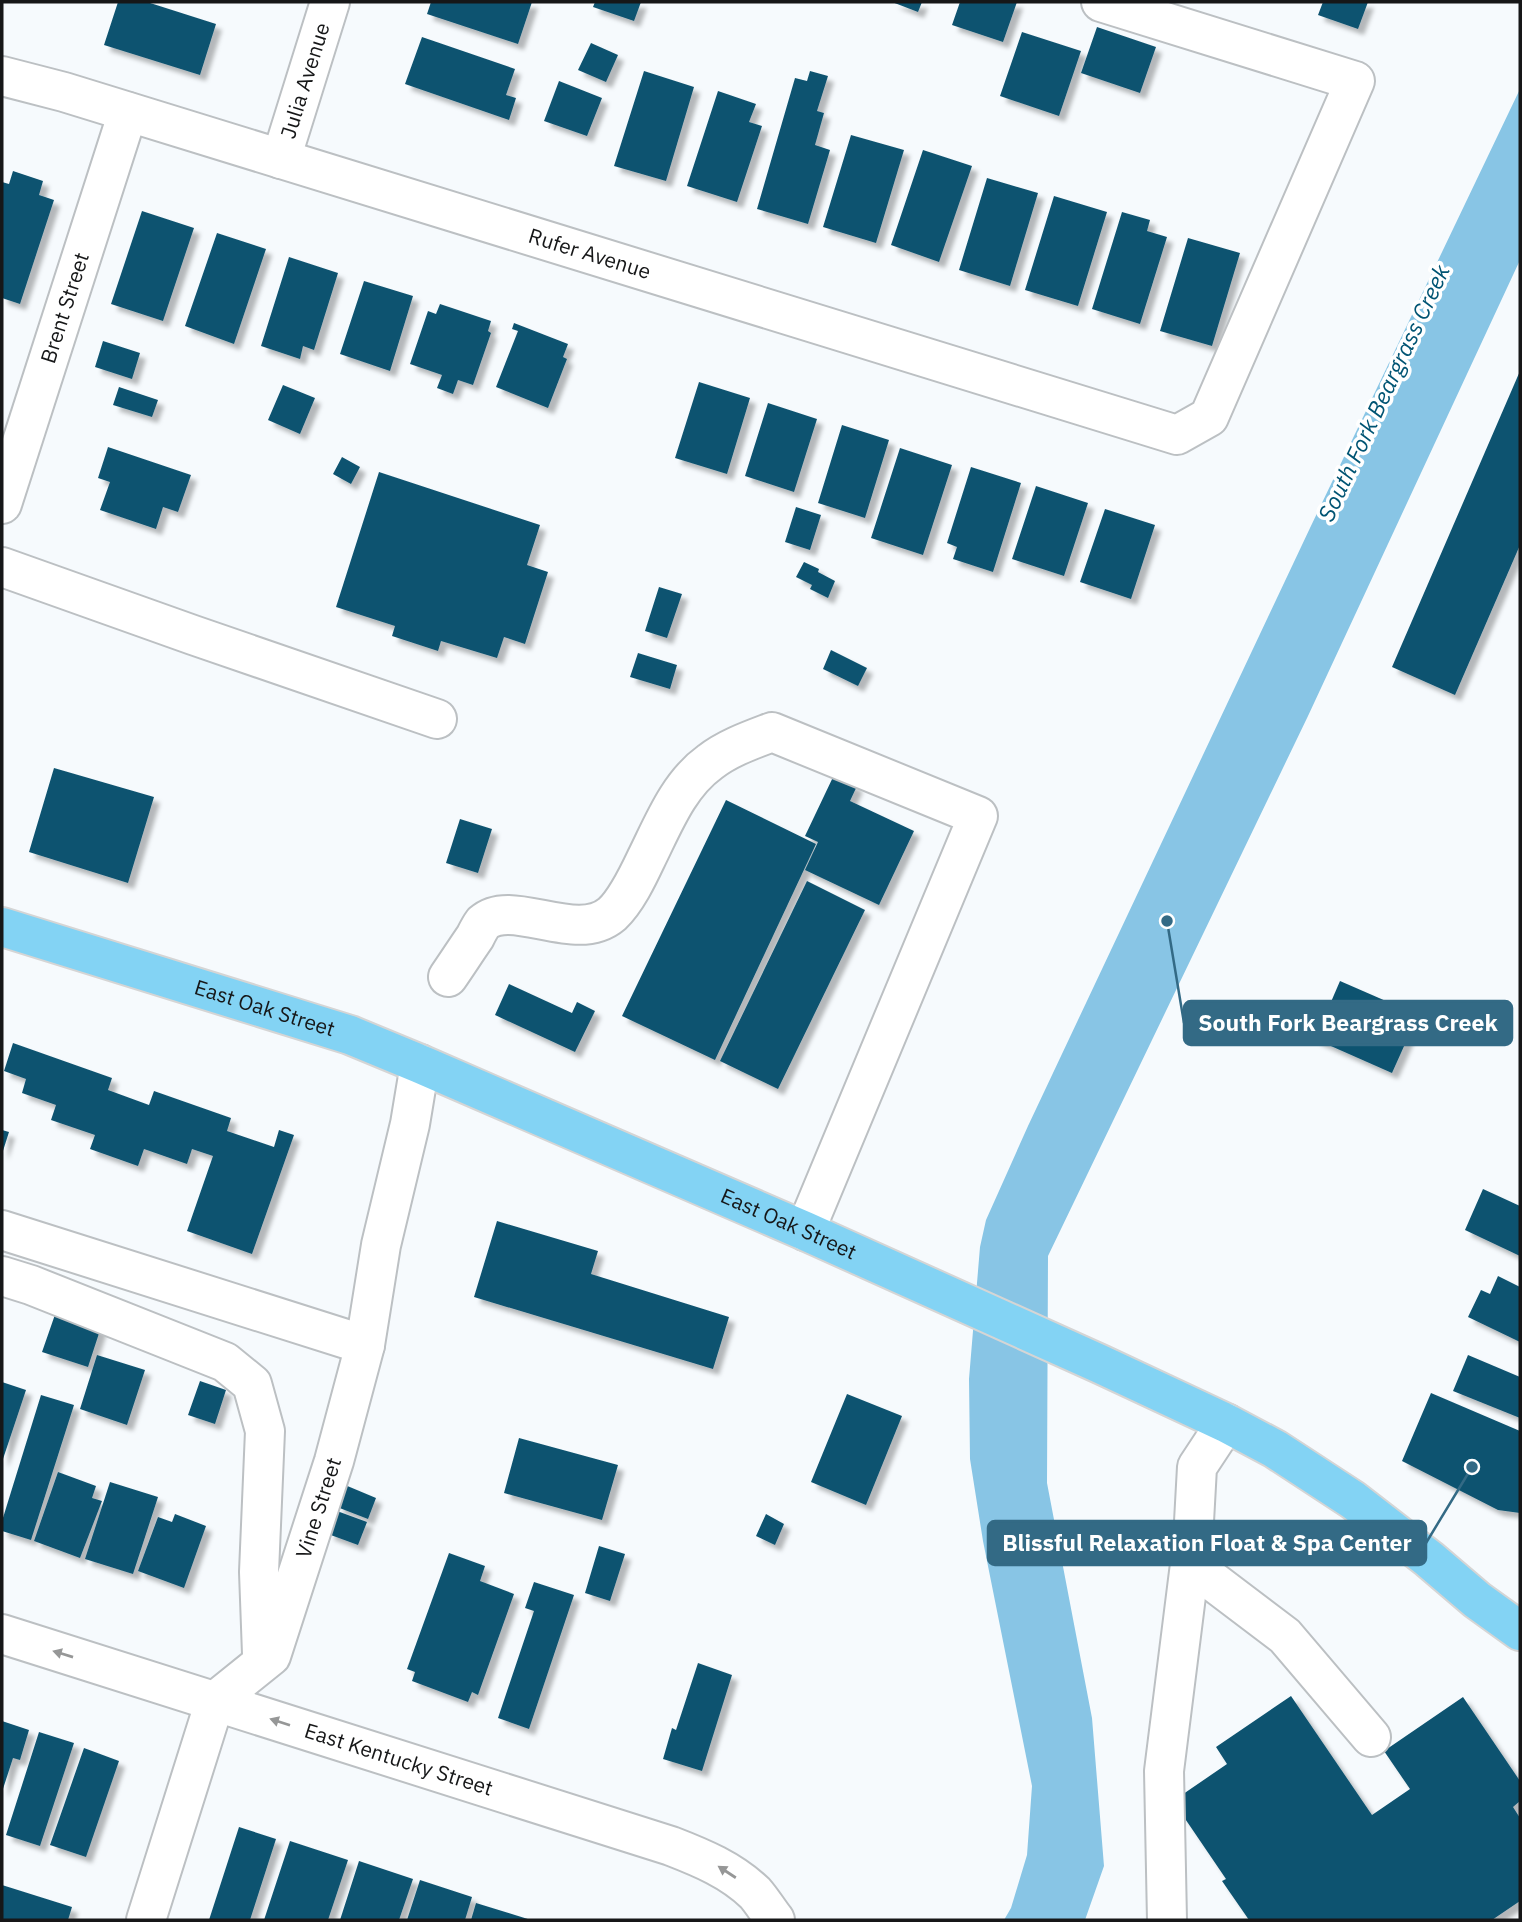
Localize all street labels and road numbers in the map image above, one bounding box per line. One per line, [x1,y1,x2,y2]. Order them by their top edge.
street label: Julia Avenue [273,19,336,142]
street label: Rufer Avenue [525,221,654,285]
street label: Brent Street [33,249,95,366]
street label: East Oak Street [191,973,339,1043]
street label: East Oak Street [717,1181,861,1265]
street label: Vine Street [289,1454,347,1562]
street label: East Kentucky Street [301,1716,497,1802]

